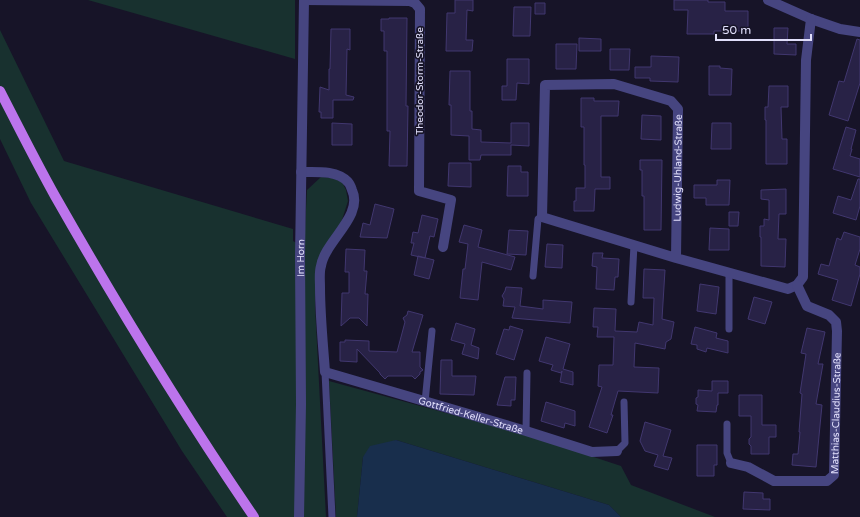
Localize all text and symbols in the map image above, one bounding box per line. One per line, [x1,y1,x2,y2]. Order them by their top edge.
scale bar [716,16,811,42]
text: 50 m [722,23,751,37]
street label: Theodor-Storm-Straße [414,27,426,135]
street label: Ludwig-Uhland-Straße [671,114,685,222]
street label: Im Horn [295,239,307,277]
street label: Matthias-Claudius-Straße [829,352,844,474]
street label: Gottfried-Keller-Straße [417,395,525,437]

